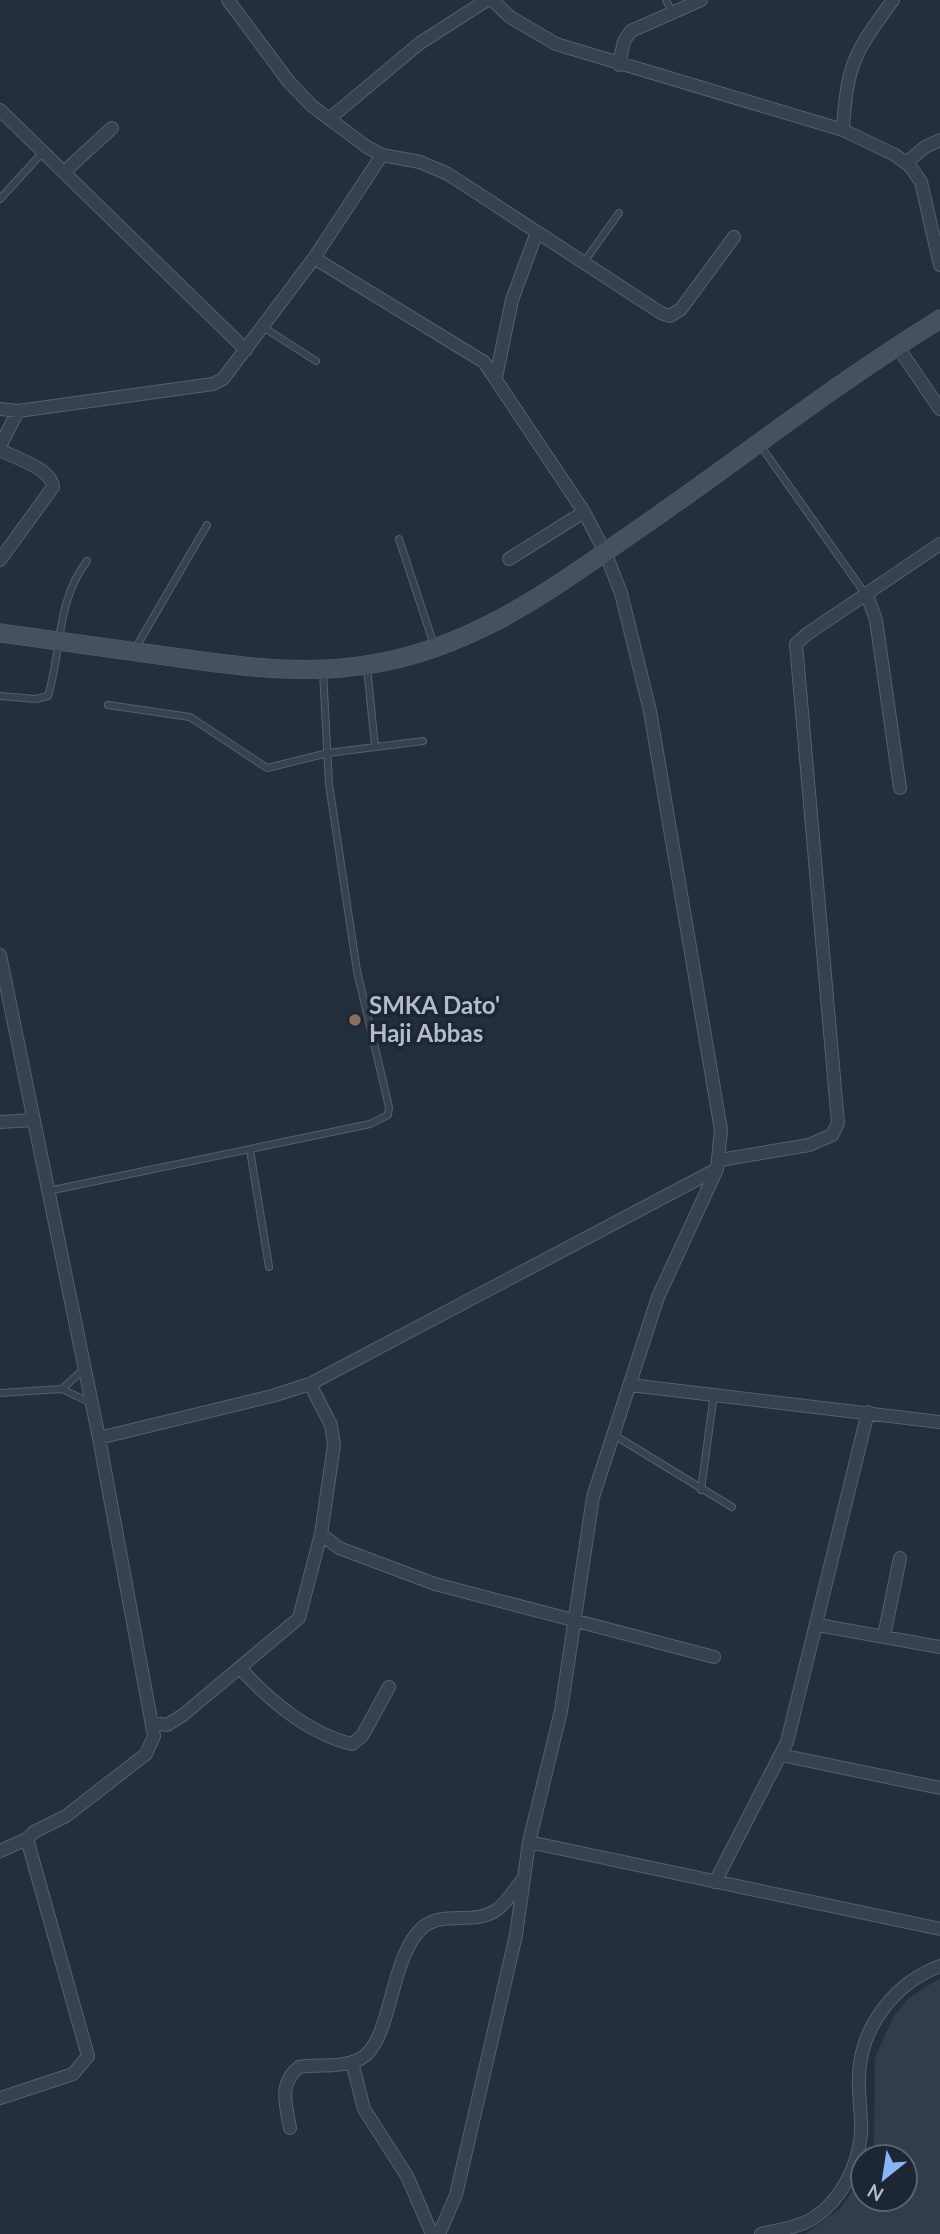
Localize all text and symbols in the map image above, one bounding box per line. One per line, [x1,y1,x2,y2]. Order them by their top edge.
place label: SMKA Dato' Haji Abbas [369,990,500,1047]
marker: SMKA Dato' Haji Abbas [347,1012,363,1028]
north arrow [849,2143,919,2213]
text: N [863,2180,887,2207]

